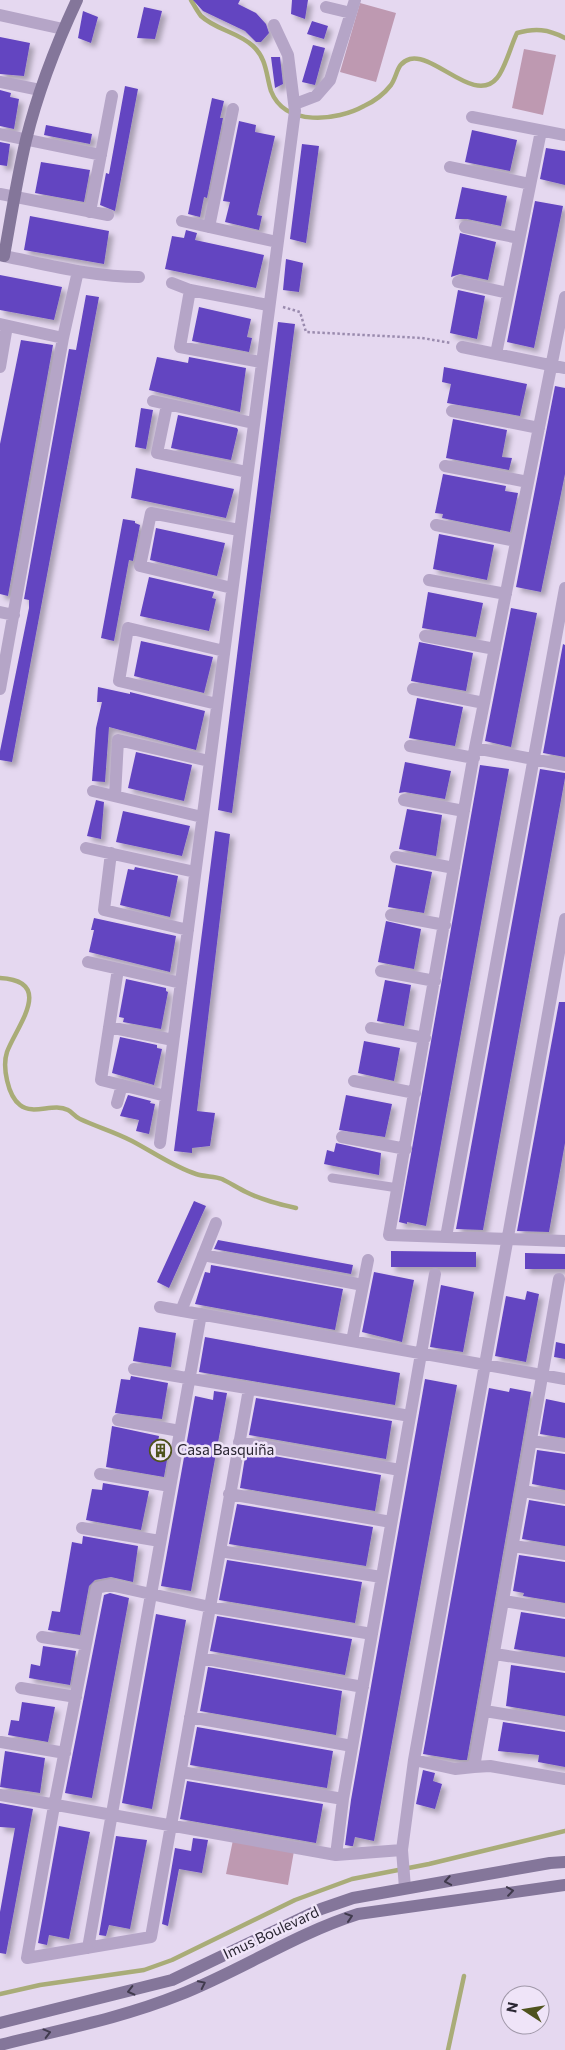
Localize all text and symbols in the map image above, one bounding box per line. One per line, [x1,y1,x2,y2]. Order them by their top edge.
building icon: Casa Basquiña [149,1438,173,1462]
place label: Casa Basquiña [177,1440,274,1458]
one-way arrow [443,1875,452,1885]
one-way arrow [505,1887,514,1897]
street label: Imus Boulevard [220,1902,321,1962]
one-way arrow [345,1913,353,1923]
one-way arrow [197,1980,206,1990]
one-way arrow [127,1985,136,1996]
north arrow [500,1985,550,2035]
text: N [502,2000,521,2014]
one-way arrow [43,2028,52,2039]

